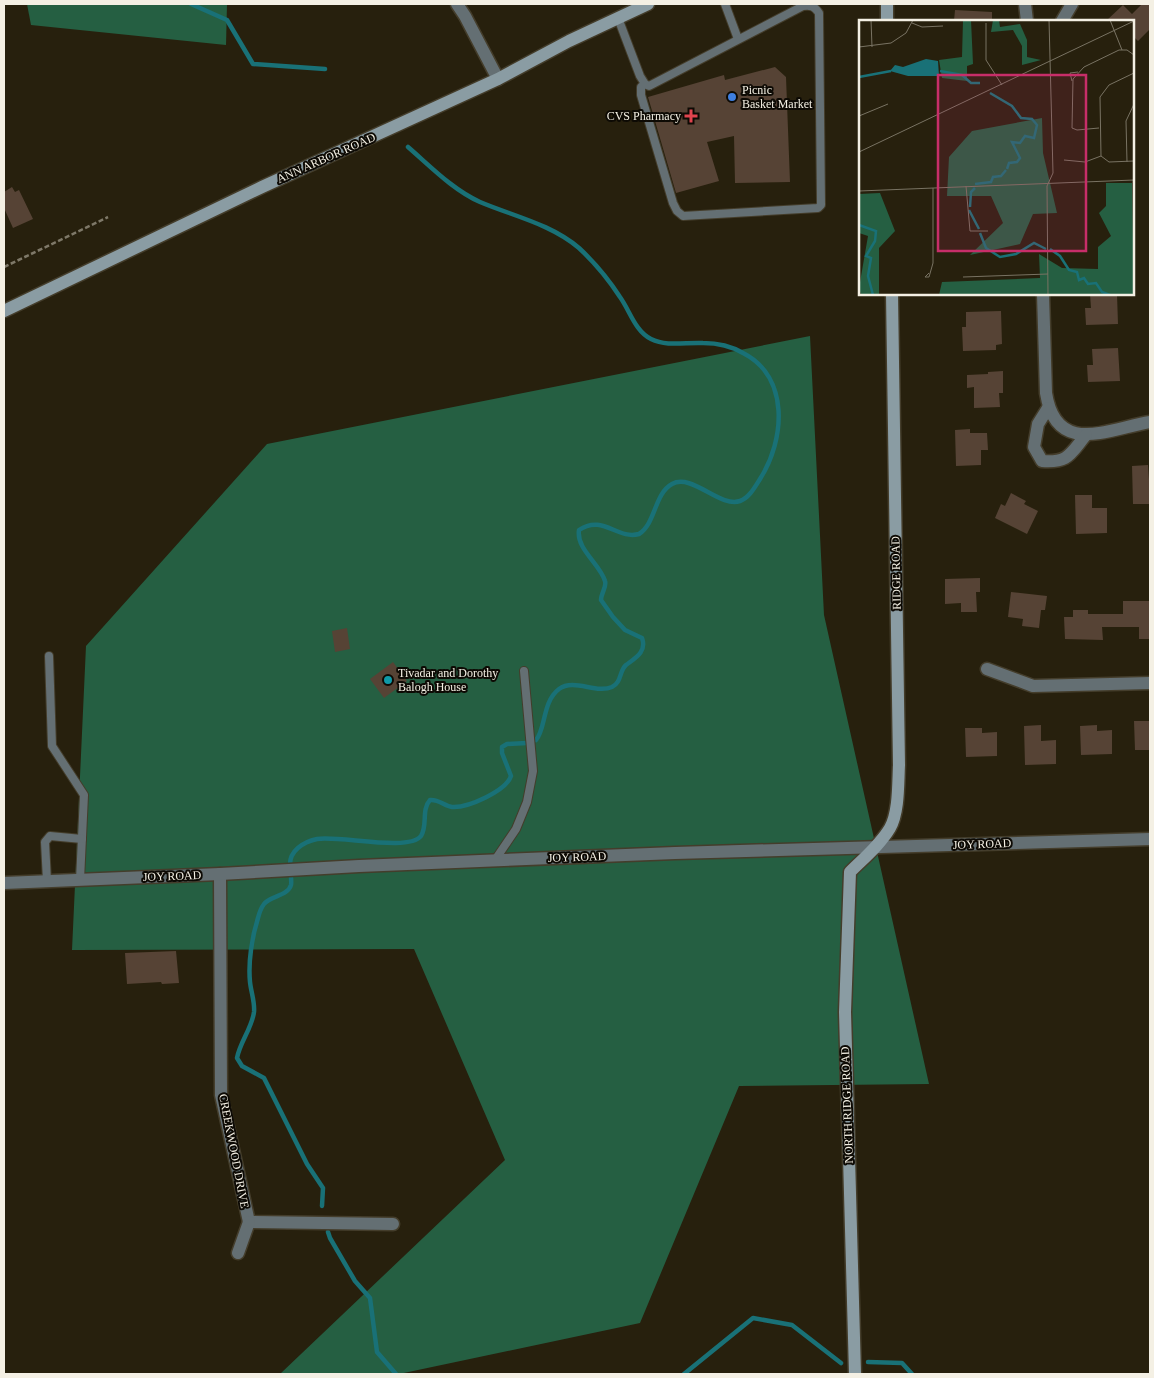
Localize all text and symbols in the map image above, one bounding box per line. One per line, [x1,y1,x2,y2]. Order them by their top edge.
inset map [859,20,1134,295]
place label: Picnic Basket Market [742,83,813,111]
marker: Picnic Basket Market [726,91,738,103]
place label: CVS Pharmacy [607,109,681,123]
marker: CVS Pharmacy [685,110,697,122]
street label: ANN ARBOR ROAD [274,130,378,186]
street label: RIDGE ROAD [888,536,904,610]
place label: Tivadar and Dorothy Balogh House [398,666,498,694]
marker: Tivadar and Dorothy Balogh House [382,674,394,686]
street label: JOY ROAD [952,836,1012,852]
street label: JOY ROAD [547,849,607,865]
street label: JOY ROAD [142,868,202,884]
street label: NORTH RIDGE ROAD [838,1046,856,1164]
street label: CREEKWOOD DRIVE [216,1093,252,1209]

